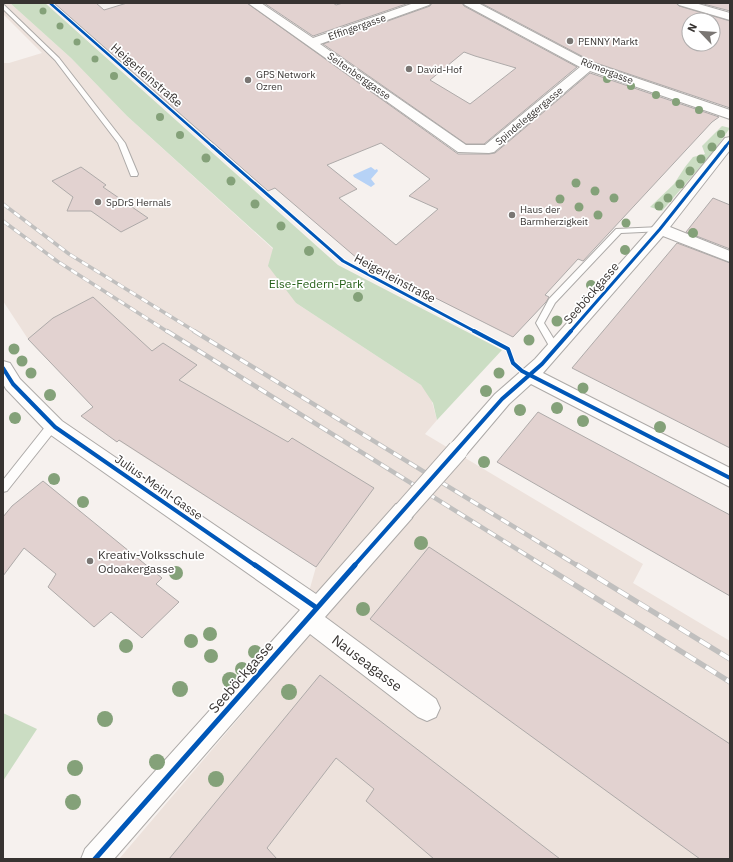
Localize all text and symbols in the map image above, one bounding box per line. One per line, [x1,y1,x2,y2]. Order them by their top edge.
street label: Effingergasse [326,11,388,43]
north arrow [681,12,721,52]
text: N [684,21,700,34]
place label: PENNY Markt [578,35,639,48]
marker: PENNY Markt [565,36,575,46]
street label: Heigerleinstraße [108,40,186,110]
street label: Seitenberggasse [325,49,394,103]
street label: Römergasse [579,55,636,87]
place label: David-Hof [417,63,463,76]
marker: David-Hof [404,64,414,74]
place label: GPS Network Ozren [256,68,316,93]
marker: GPS Network Ozren [243,75,253,85]
street label: Spindeleggergasse [492,84,566,148]
place label: SpDrS Hernals [106,196,171,209]
marker: SpDrS Hernals [93,197,103,207]
place label: Haus der Barmherzigkeit [520,203,589,228]
marker: Haus der Barmherzigkeit [507,210,517,220]
street label: Heigerleinstraße [352,250,439,306]
street label: Seeböckgasse [560,259,622,327]
park label: Else-Federn-Park [269,276,364,291]
street label: Julius-Meinl-Gasse [112,451,206,523]
place label: Kreativ-Volksschule Odoakergasse [98,547,205,576]
marker: Kreativ-Volksschule Odoakergasse [85,556,95,566]
street label: Nauseagasse [328,631,406,695]
street label: Seeböckgasse [205,637,277,717]

